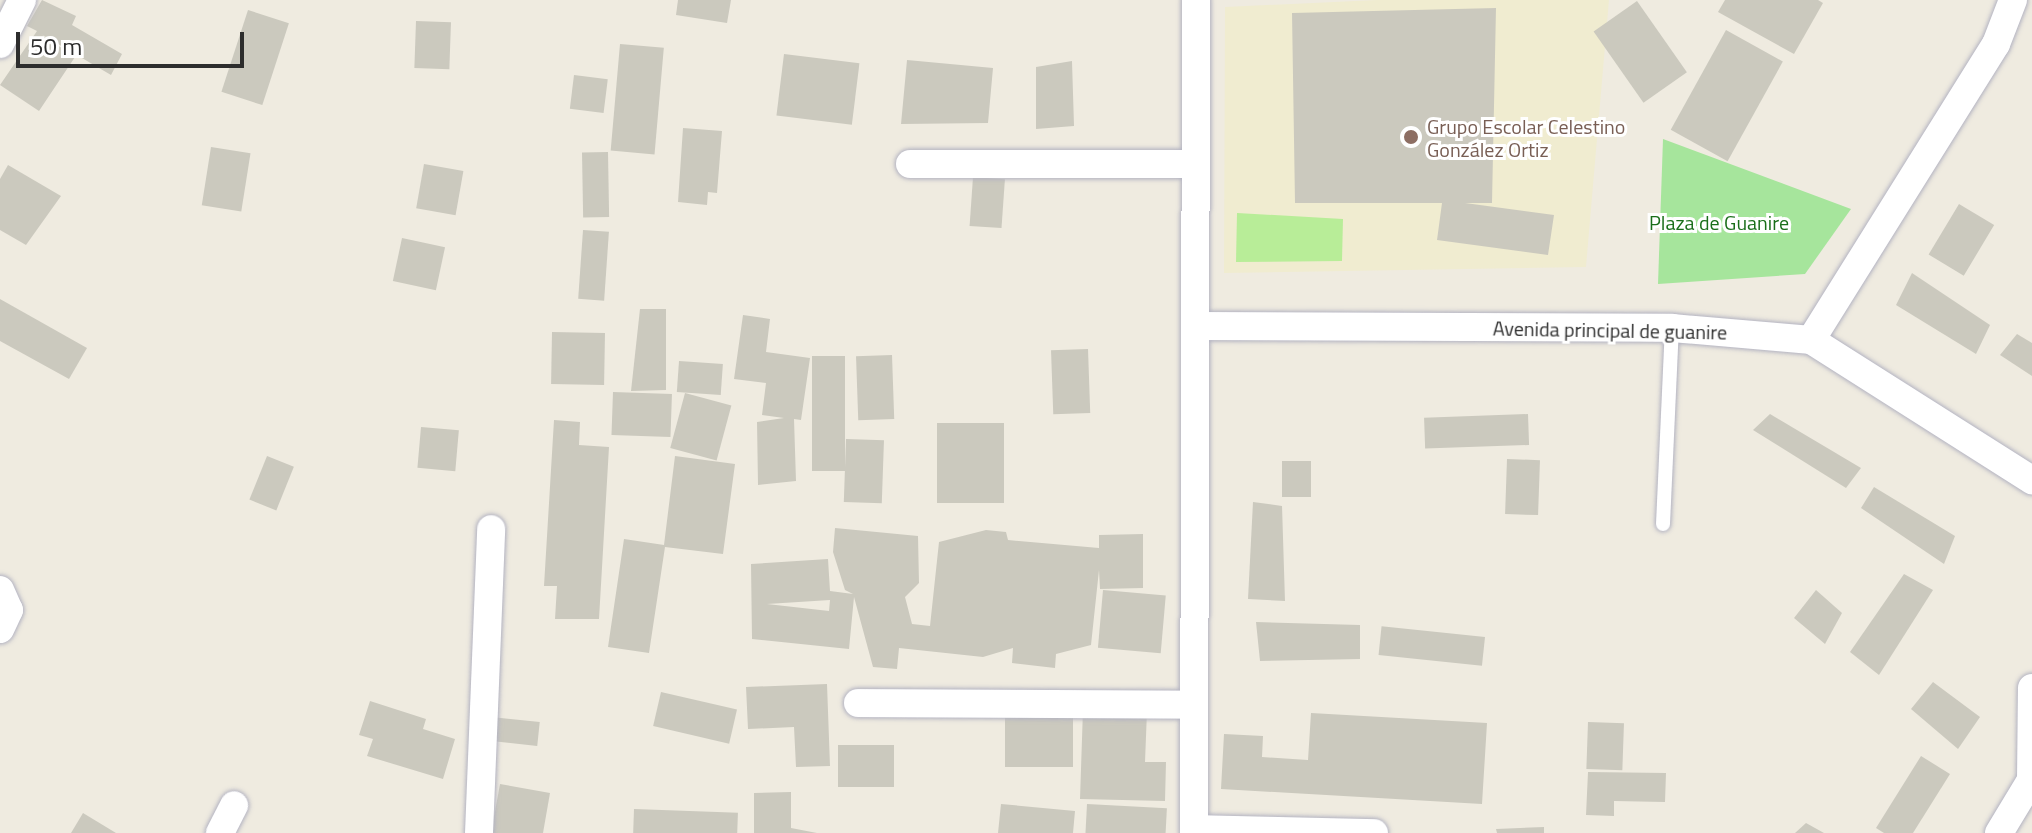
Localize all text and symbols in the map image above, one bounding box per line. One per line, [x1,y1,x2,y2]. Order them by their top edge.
scale bar [20,16,248,66]
text: 50 m [30,28,82,64]
place label: Grupo Escolar Celestino González Ortiz [1427,114,1625,161]
marker: Grupo Escolar Celestino González Ortiz [1402,128,1420,146]
park label: Plaza de Guanire [1649,210,1789,234]
street label: Avenida principal de guanire [1493,316,1727,344]

